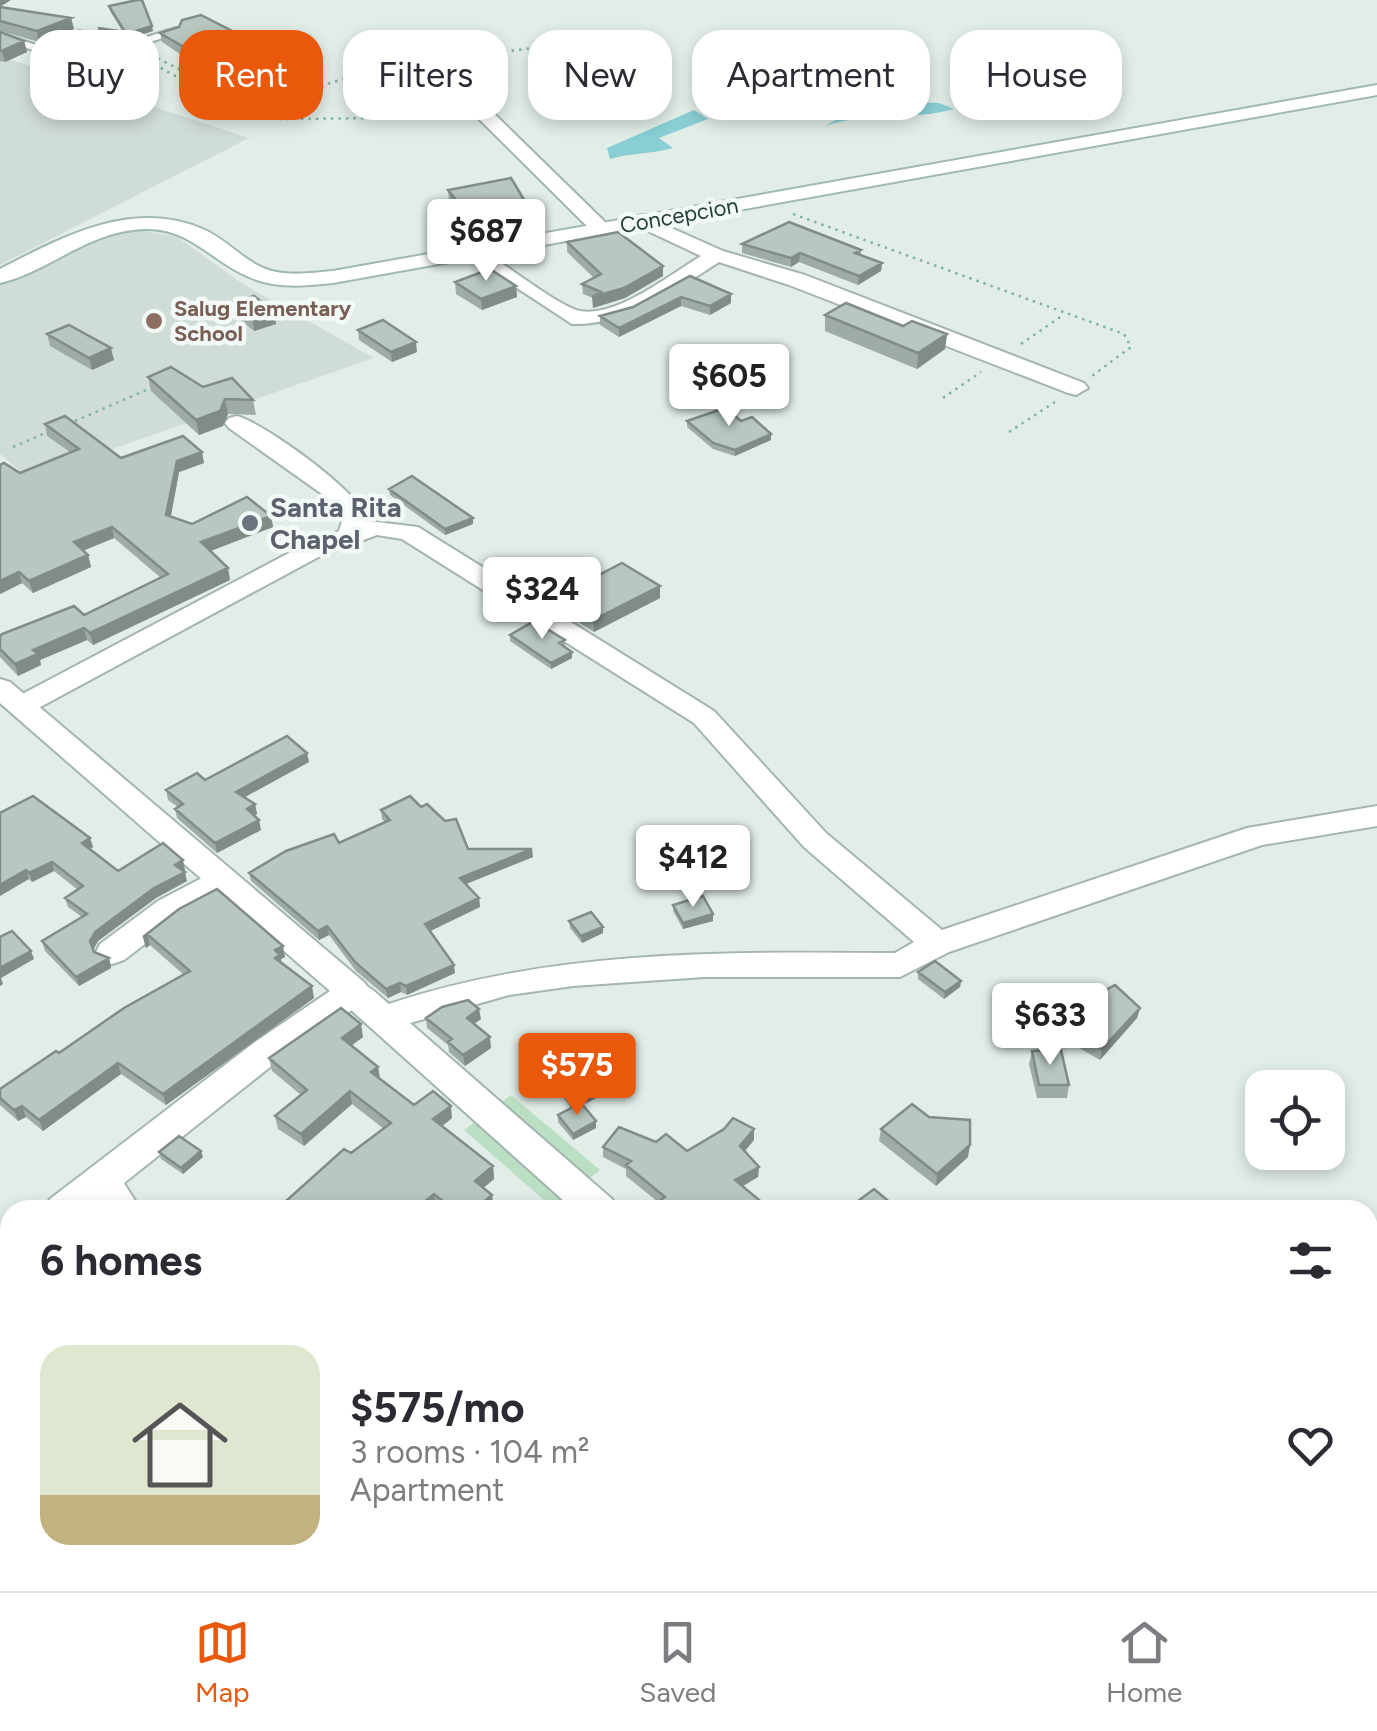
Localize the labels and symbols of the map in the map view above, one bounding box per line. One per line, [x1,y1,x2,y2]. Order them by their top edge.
street label: Concepcion [618,192,740,239]
pin: $687 [427,199,545,284]
place label: Salug Elementary School [174,295,352,347]
marker: Salug Elementary School [143,310,165,332]
pin: $605 [670,344,788,429]
place label: Santa Rita Chapel [270,490,402,556]
marker: Santa Rita Chapel [239,512,261,534]
pin: $324 [483,557,601,642]
pin: $412 [634,825,752,910]
pin: $633 [991,983,1109,1068]
pin: $575 [518,1033,636,1118]

